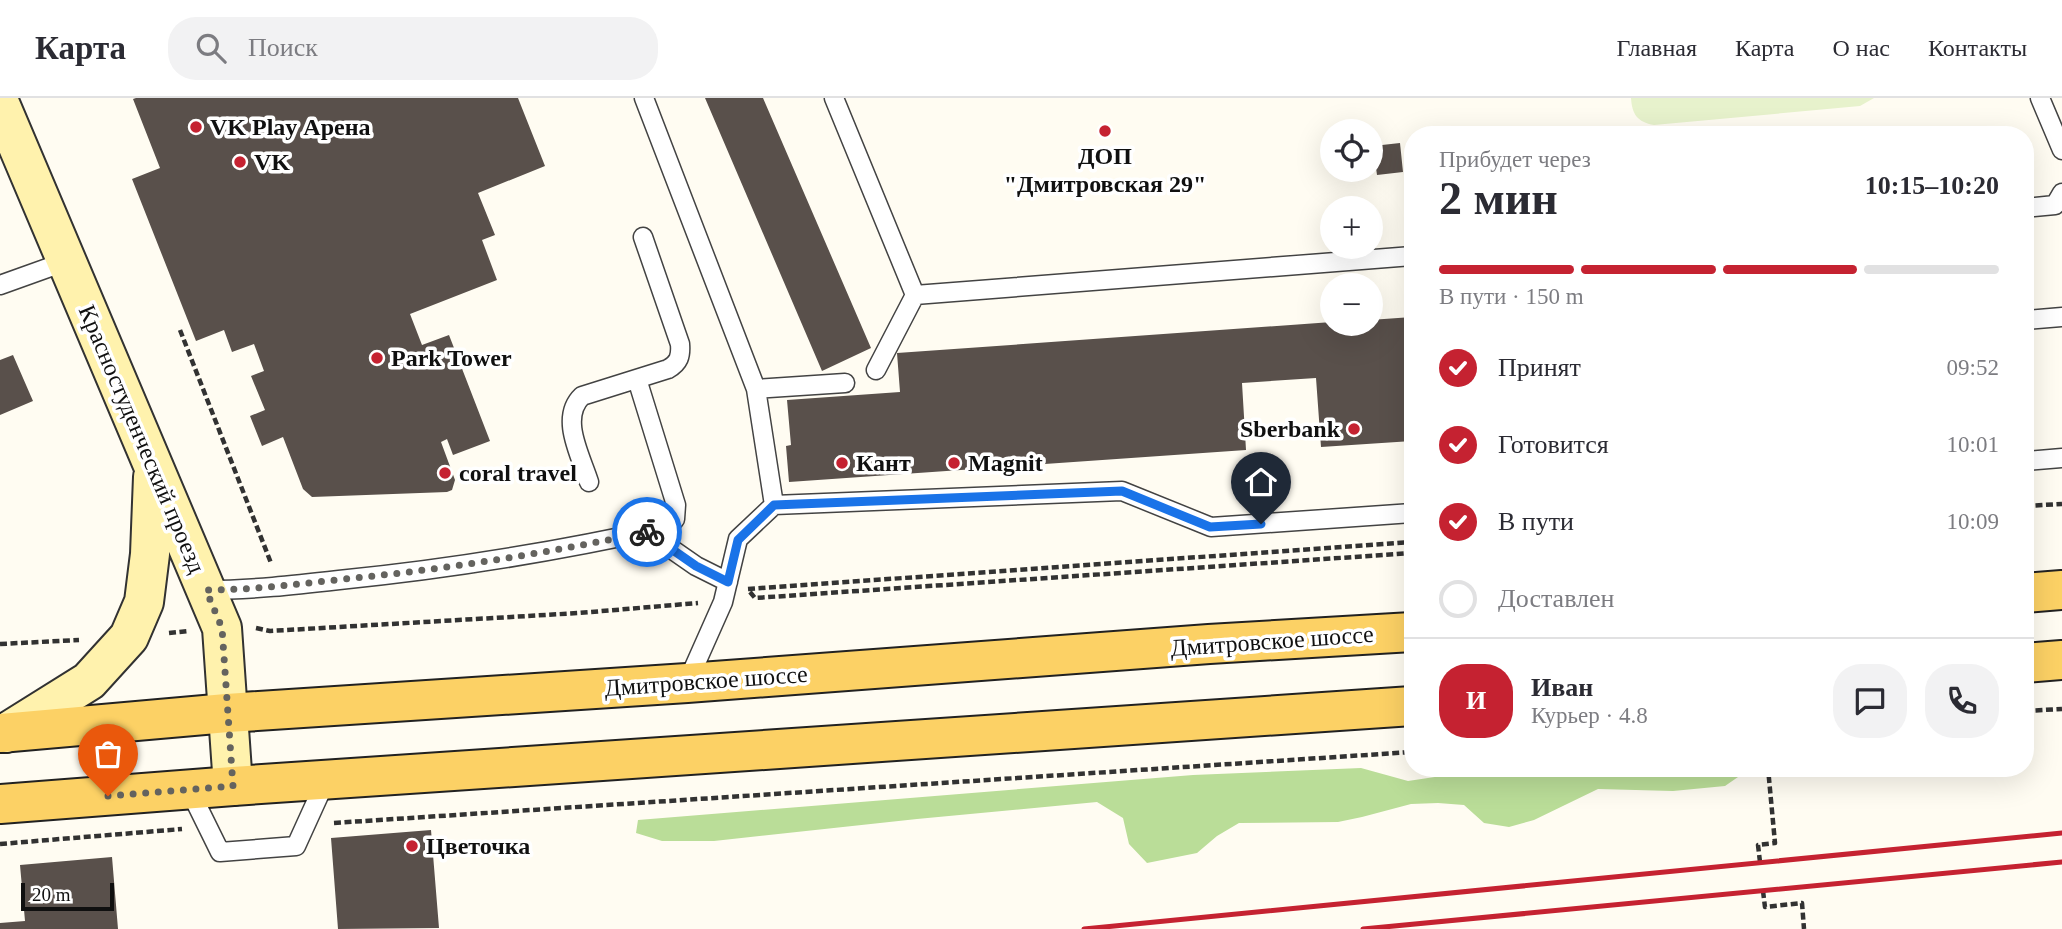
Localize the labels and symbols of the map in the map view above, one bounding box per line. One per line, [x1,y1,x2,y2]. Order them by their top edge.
place label: VK Play Арена [210,114,371,140]
marker: VK Play Арена [188,119,204,135]
marker: ДОП "Дмитровская 29" [1097,123,1113,139]
place label: ДОП "Дмитровская 29" [1004,143,1206,197]
place label: VK [254,149,290,175]
marker: VK [232,154,248,170]
street label: Красностуденческий проезд [74,301,210,577]
place label: Park Tower [391,345,512,371]
marker: Park Tower [369,350,385,366]
place label: Sberbank [1240,416,1341,442]
marker: Sberbank [1346,421,1362,437]
place label: Кант [856,450,911,476]
place label: Magnit [968,450,1043,476]
pin [1231,452,1291,524]
marker: Кант [834,455,850,471]
marker: Magnit [946,455,962,471]
place label: coral travel [459,460,577,486]
marker: coral travel [437,465,453,481]
courier [612,497,682,567]
street label: Дмитровское шоссе [1169,621,1375,661]
street label: Дмитровское шоссе [603,661,809,701]
pin [78,724,138,796]
place label: Цветочка [426,833,530,859]
marker: Цветочка [404,838,420,854]
scale bar [21,880,114,912]

